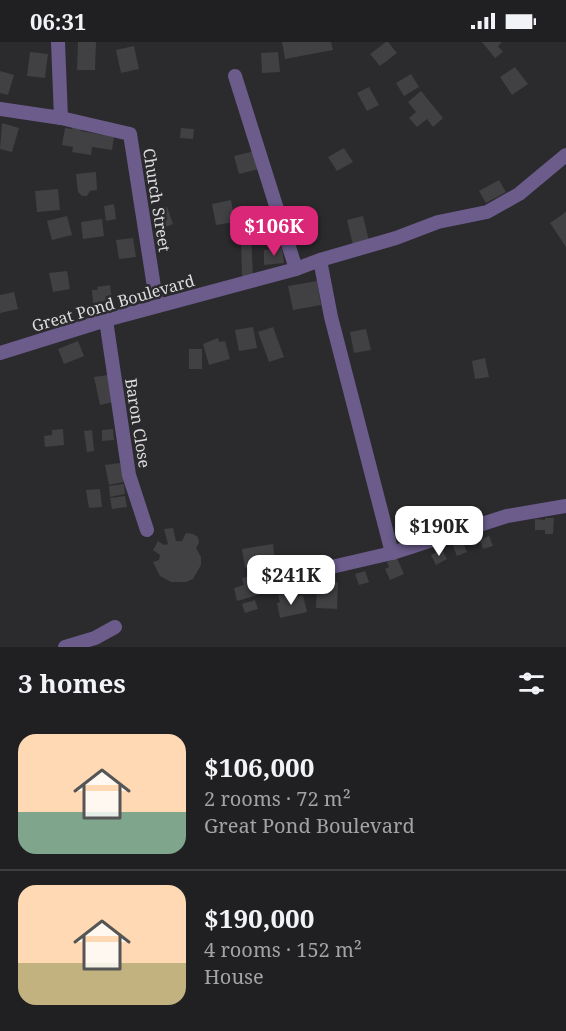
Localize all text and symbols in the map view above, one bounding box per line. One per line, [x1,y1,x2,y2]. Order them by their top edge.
text: 06:31 [30,6,86,36]
street label: Church Street [138,147,176,254]
pin: $106K [232,206,316,257]
text: $106K [244,212,304,239]
street label: Great Pond Boulevard [29,269,197,337]
street label: Baron Close [120,377,156,469]
pin: $190K [397,506,481,557]
text: $190K [409,512,469,539]
pin: $241K [249,555,333,606]
text: $241K [261,561,321,588]
text: 3 homes [18,665,126,701]
icon: filters [515,667,548,700]
text: $106,000 [204,749,314,785]
icon: home [66,758,138,830]
text: 2 rooms · 72 m² [204,785,351,812]
text: Great Pond Boulevard [204,812,415,839]
text: $190,000 [204,900,314,936]
icon: home [66,909,138,981]
text: 4 rooms · 152 m² [204,936,362,963]
text: House [204,963,264,990]

